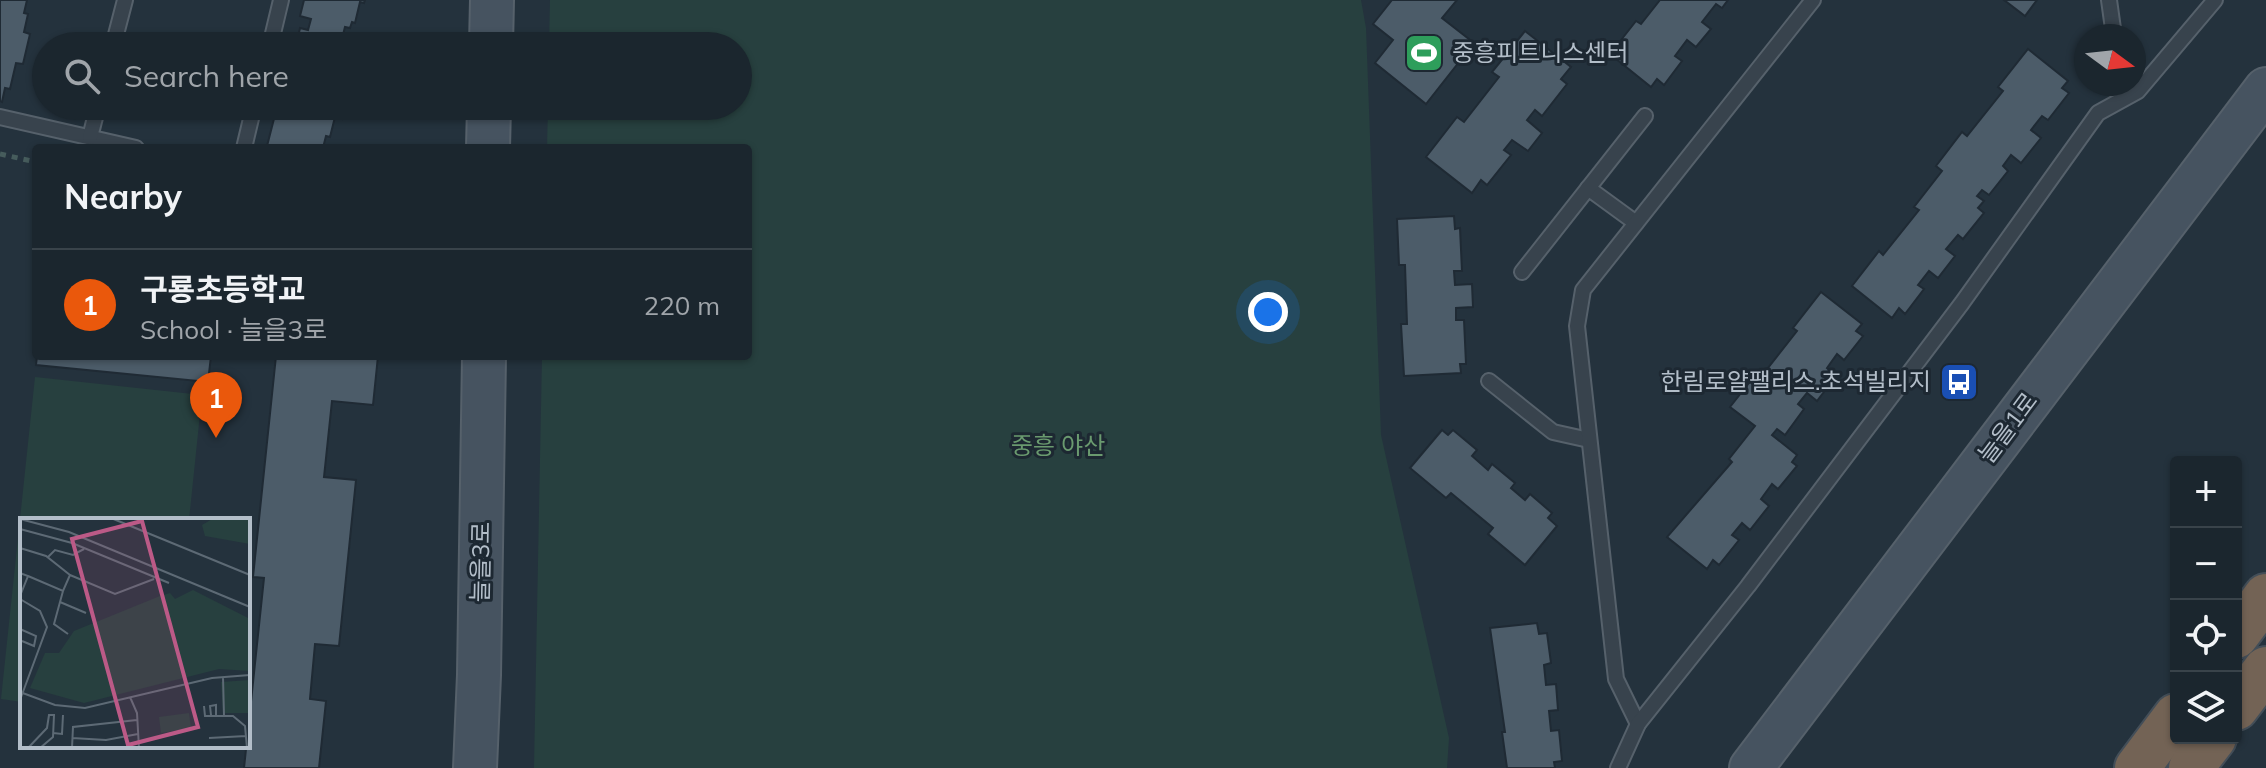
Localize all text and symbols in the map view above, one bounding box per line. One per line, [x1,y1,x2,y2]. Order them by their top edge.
north arrow [2074,24,2146,96]
search box [32,32,752,120]
sports icon: 중흥피트니스센터 [1403,32,1445,74]
place label: 중흥피트니스센터 [1452,37,1629,67]
icon: search [60,54,104,98]
text: Search here [124,57,289,95]
text: Nearby [64,175,182,218]
text: 구룡초등학교 [140,270,306,308]
text: 1 [82,289,98,322]
text: 220 m [644,289,720,322]
your location [1248,292,1288,332]
text: School · 늘을3로 [140,313,327,346]
bus stop icon: 한림로얄팰리스.초석빌리지 [1938,361,1980,403]
place label: 한림로얄팰리스.초석빌리지 [1661,366,1931,396]
pin: 1 [190,372,242,438]
street label: 늘을1로 [1971,386,2043,469]
park label: 중흥 야산 [1011,430,1105,460]
map controls [2170,456,2242,744]
button: + [2170,456,2242,528]
inset map [20,518,250,748]
street label: 늘을3로 [464,521,496,603]
button: − [2170,528,2242,600]
button: locate [2170,600,2242,672]
button: layers [2170,672,2242,744]

